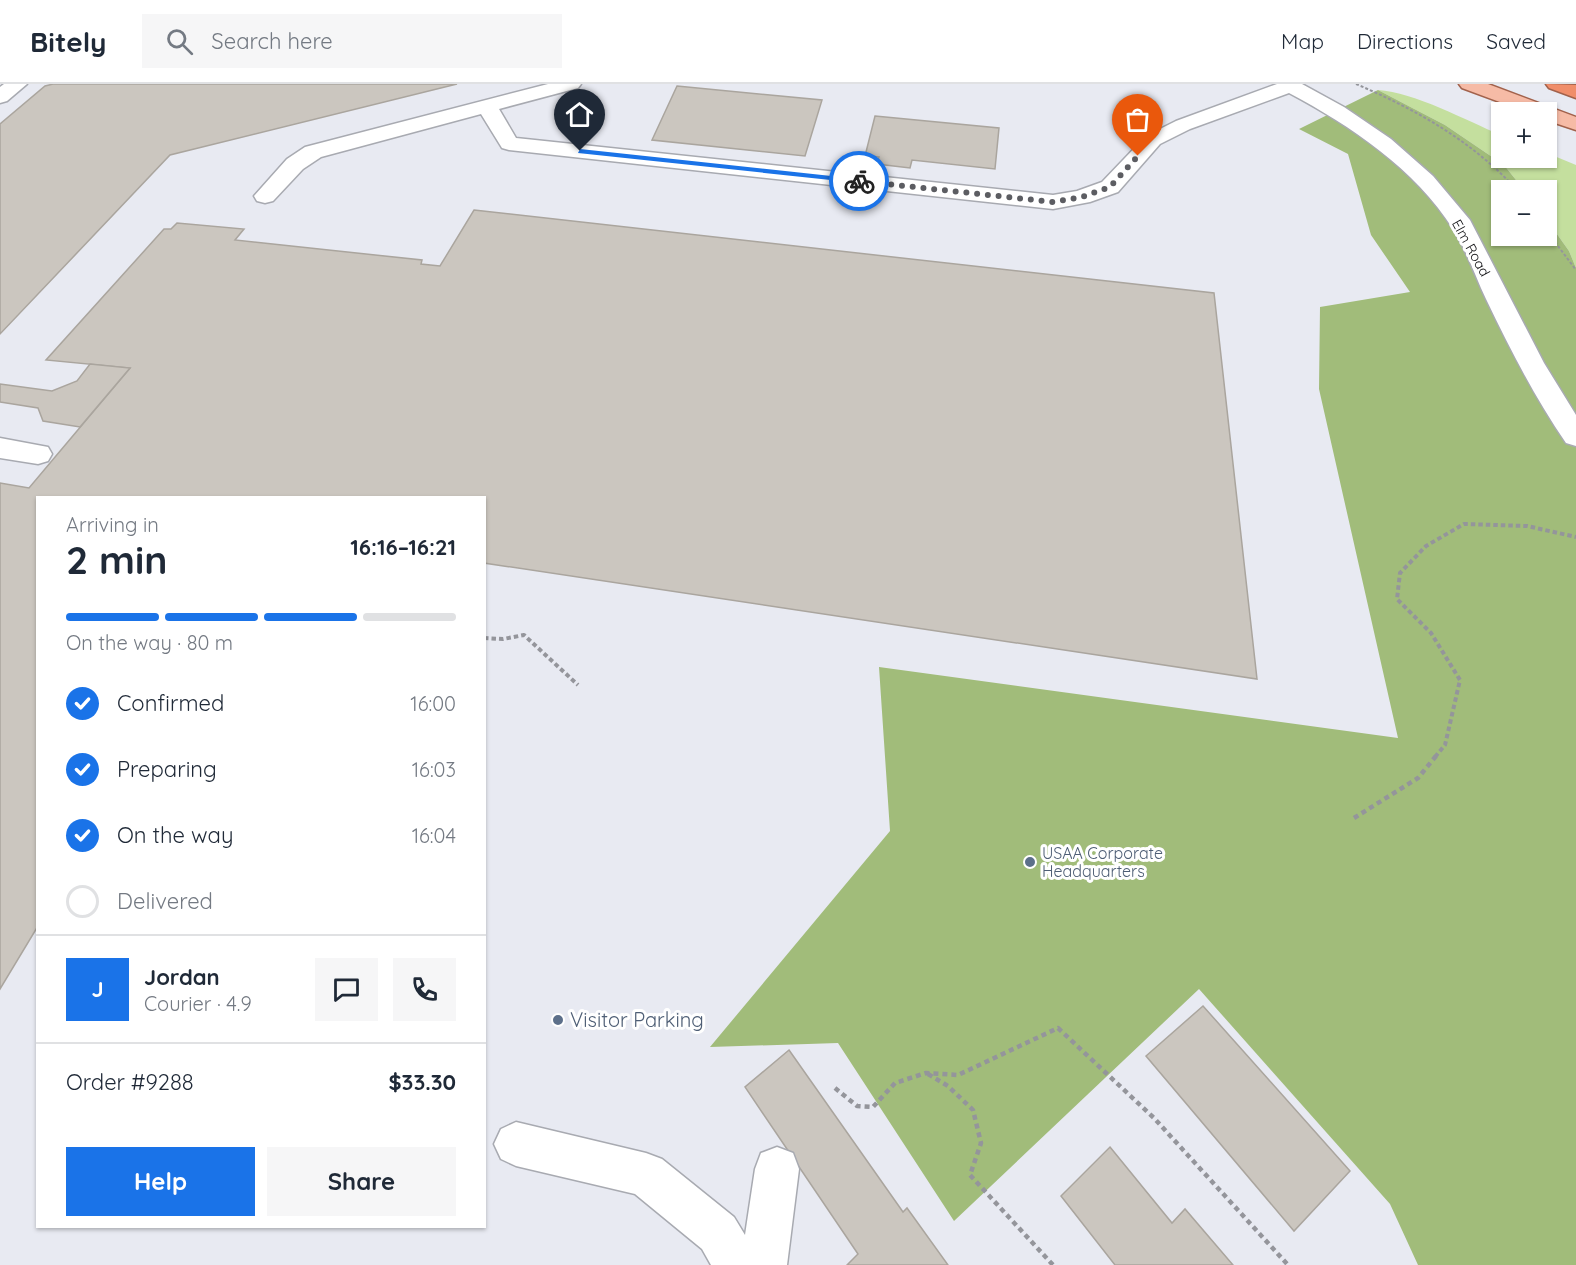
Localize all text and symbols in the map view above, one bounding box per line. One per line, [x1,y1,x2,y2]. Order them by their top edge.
search box [142,14,562,68]
text: Bitely [30,24,106,59]
icon: search [163,25,196,58]
text: Search here [211,27,333,55]
text: Map [1281,28,1324,54]
text: Directions [1357,28,1453,54]
text: Saved [1486,28,1546,54]
pin [554,89,605,151]
pin [1112,94,1163,156]
icon: home [563,98,596,131]
map controls [1491,102,1557,246]
button: + [1491,102,1557,168]
icon: bag [1121,103,1154,136]
courier [829,151,889,211]
icon: bike [843,165,876,198]
button: − [1491,180,1557,246]
street label: Elm Road [1448,216,1494,280]
text: Arriving in [66,512,159,537]
text: 16:16–16:21 [350,533,456,561]
text: 2 min [66,535,168,584]
text: On the way · 80 m [66,630,233,655]
icon: check [66,687,99,720]
text: Confirmed [117,689,224,717]
text: 16:00 [410,691,456,716]
icon: check [66,753,99,786]
text: Preparing [117,755,217,783]
text: 16:03 [412,757,456,782]
icon: check [66,819,99,852]
text: On the way [117,821,233,849]
text: 16:04 [412,823,456,848]
place label: USAA Corporate Headquarters [1042,843,1163,881]
marker: USAA Corporate Headquarters [1023,855,1037,869]
text: Delivered [117,887,213,915]
button: chat [315,958,378,1021]
button: phone [393,958,456,1021]
text: Jordan [144,963,220,991]
text: J [91,975,104,1003]
text: Courier · 4.9 [144,991,252,1016]
place label: Visitor Parking [570,1007,704,1032]
marker: Visitor Parking [551,1013,565,1027]
text: Order #9288 [66,1068,194,1096]
text: $33.30 [388,1068,456,1096]
button: Help [66,1147,255,1216]
button: Share [267,1147,456,1216]

